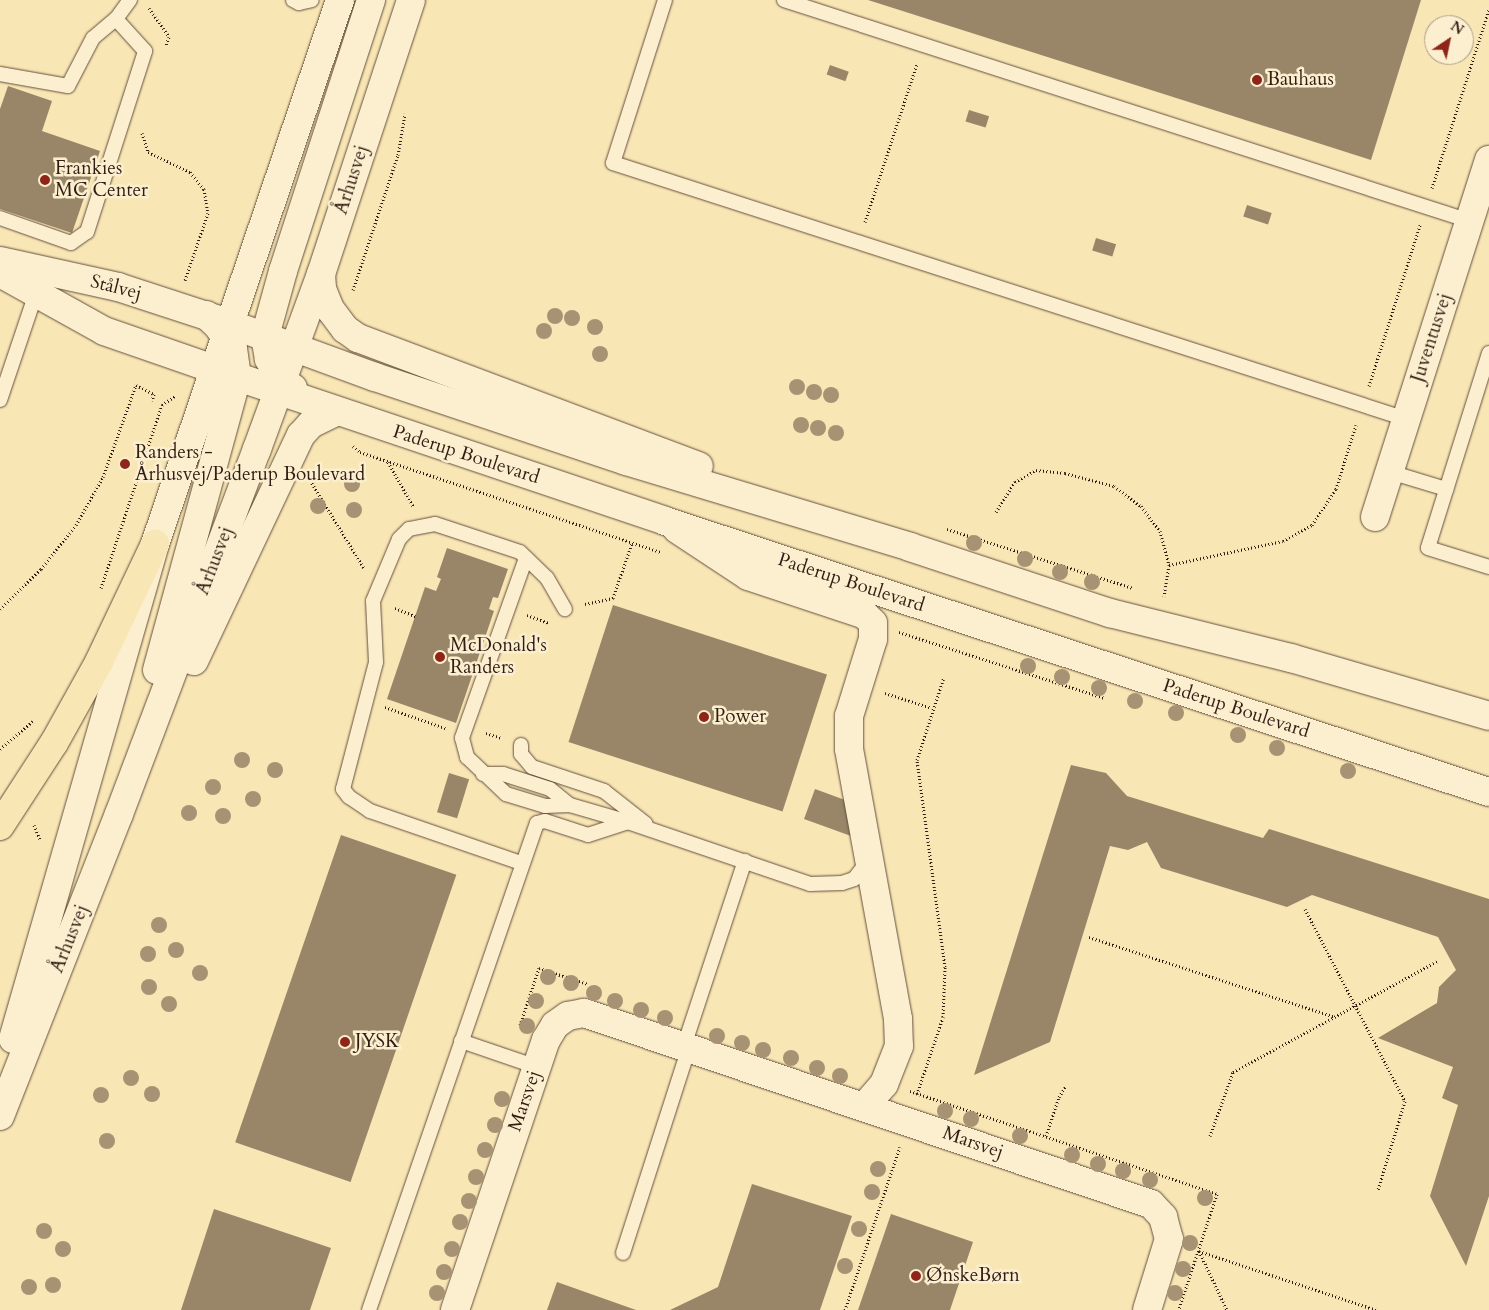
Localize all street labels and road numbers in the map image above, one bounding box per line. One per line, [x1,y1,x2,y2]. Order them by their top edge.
street label: Århusvej [330,143,374,217]
street label: Stålvej [88,271,144,305]
street label: Juventusvej [1407,291,1457,385]
street label: Paderup Boulevard [390,421,542,489]
street label: Århusvej [192,524,238,598]
street label: Paderup Boulevard [775,549,927,617]
street label: Paderup Boulevard [1160,675,1312,743]
street label: Århusvej [46,902,94,976]
street label: Marsvej [504,1068,546,1134]
street label: Marsvej [940,1122,1006,1164]

